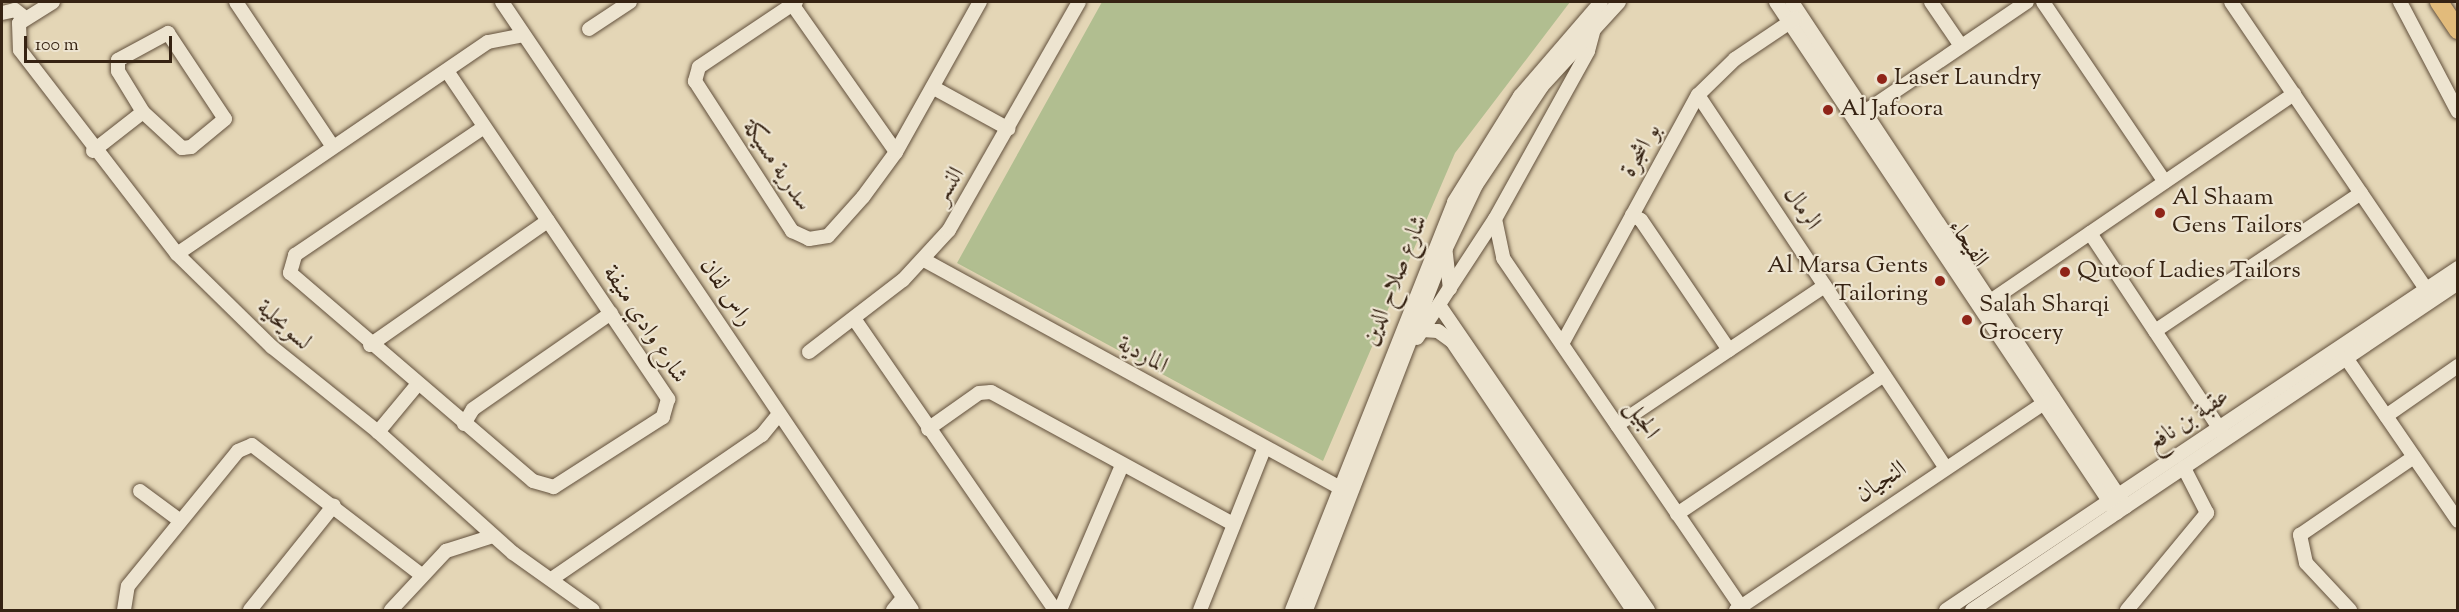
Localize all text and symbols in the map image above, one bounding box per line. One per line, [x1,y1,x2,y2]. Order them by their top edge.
scale bar [27,24,176,62]
text: 100 m [35,33,79,59]
place label: Laser Laundry [1894,65,2042,93]
marker: Laser Laundry [1875,72,1889,86]
place label: Al Jafoora [1840,96,1943,124]
marker: Al Jafoora [1821,103,1835,117]
street label: سدرية مسيكة [735,115,817,217]
street label: بو اشجرة [1616,119,1668,183]
street label: النسر [928,162,972,210]
street label: الرمال [1776,182,1826,236]
place label: Al Shaam Gens Tailors [2172,185,2302,241]
marker: Al Shaam Gens Tailors [2153,206,2167,220]
street label: شارع صلاح الدين [1357,211,1435,351]
street label: الفيحاء [1941,214,1993,274]
street label: راس لفان [692,253,758,333]
place label: Al Marsa Gents Tailoring [1767,253,1928,309]
place label: Qutoof Ladies Tailors [2077,258,2301,286]
street label: شارع وادي منيفة [595,261,693,389]
marker: Qutoof Ladies Tailors [2058,265,2072,279]
marker: Al Marsa Gents Tailoring [1933,274,1947,288]
place label: Salah Sharqi Grocery [1979,292,2110,348]
street label: لسويحلية [250,294,316,358]
marker: Salah Sharqi Grocery [1960,313,1974,327]
street label: الماردية [1112,330,1172,382]
street label: عقبة بن نافع [2143,383,2235,459]
street label: الجيل [1617,395,1665,445]
street label: النجيان [1851,456,1913,510]

